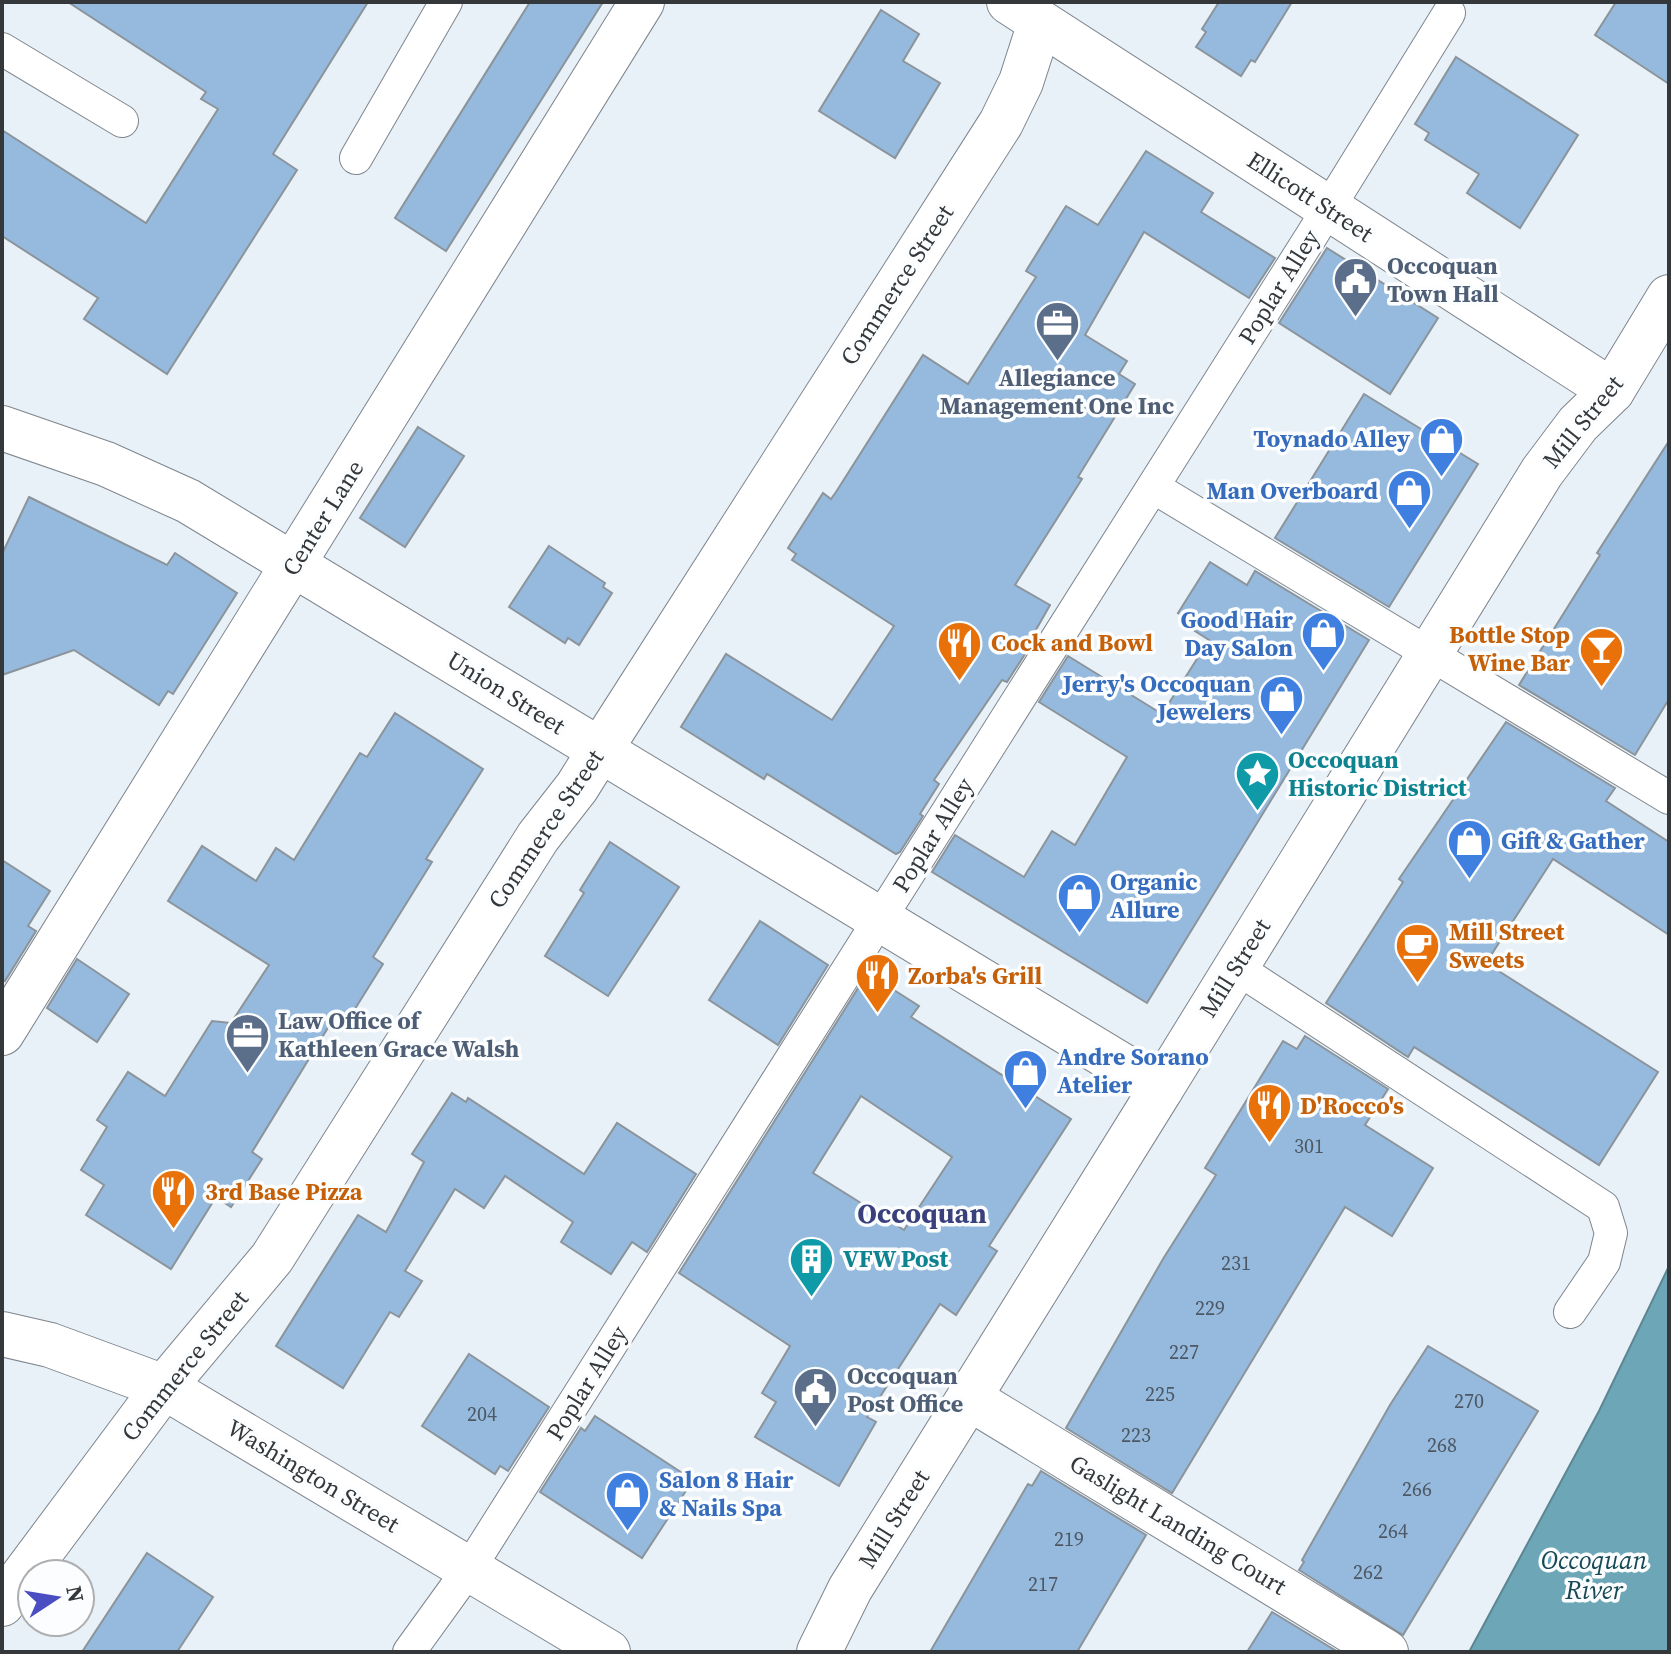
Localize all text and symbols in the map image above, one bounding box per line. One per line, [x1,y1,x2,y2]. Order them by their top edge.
street label: Ellicott Street [1241,144,1380,250]
street label: Commerce Street [832,198,961,371]
street label: Poplar Alley [1230,222,1327,350]
place label: Occoquan Town Hall [1387,249,1499,310]
public building icon: Occoquan Town Hall [1332,256,1380,319]
office icon: Allegiance Management One Inc [1033,300,1081,363]
place label: Allegiance Management One Inc [940,361,1174,422]
street label: Mill Street [1535,368,1630,475]
shop icon: Toynado Alley [1417,415,1465,478]
place label: Toynado Alley [1253,422,1410,455]
street label: Center Lane [274,454,371,582]
shop icon: Man Overboard [1385,467,1433,530]
place label: Man Overboard [1207,474,1378,507]
place label: Good Hair Day Salon [1181,603,1294,664]
shop icon: Good Hair Day Salon [1300,610,1348,673]
place label: Bottle Stop Wine Bar [1449,618,1571,679]
restaurant icon: Cock and Bowl [936,619,984,682]
bar icon: Bottle Stop Wine Bar [1577,625,1625,688]
place label: Cock and Bowl [991,626,1153,659]
street label: Union Street [441,643,572,742]
place label: Jerry's Occoquan Jewelers [1061,667,1251,728]
shop icon: Jerry's Occoquan Jewelers [1258,674,1306,737]
street label: Commerce Street [480,743,611,915]
place label: Occoquan Historic District [1288,743,1467,804]
place icon: Occoquan Historic District [1233,750,1281,813]
street label: Poplar Alley [884,770,981,898]
shop icon: Gift & Gather [1446,817,1494,880]
place label: Gift & Gather [1501,824,1645,857]
place label: Organic Allure [1110,865,1198,926]
shop icon: Organic Allure [1055,872,1103,935]
street label: Mill Street [1191,912,1278,1023]
place label: Mill Street Sweets [1449,915,1565,976]
cafe icon: Mill Street Sweets [1394,922,1442,985]
restaurant icon: Zorba's Grill [853,952,901,1015]
place label: Zorba's Grill [908,959,1043,992]
place label: Law Office of Kathleen Grace Walsh [278,1004,520,1065]
office icon: Law Office of Kathleen Grace Walsh [223,1011,271,1074]
place label: Andre Sorano Atelier [1057,1040,1209,1101]
shop icon: Andre Sorano Atelier [1002,1047,1050,1110]
restaurant icon: D'Rocco's [1245,1082,1293,1145]
place label: D'Rocco's [1300,1089,1404,1122]
house number: 301 [1294,1132,1324,1160]
restaurant icon: 3rd Base Pizza [150,1168,198,1231]
place label: 3rd Base Pizza [205,1175,363,1208]
district label: Occoquan [857,1194,987,1232]
building icon: VFW Post [788,1235,836,1298]
place label: VFW Post [843,1242,949,1275]
house number: 231 [1221,1249,1251,1277]
street label: Commerce Street [113,1283,256,1448]
house number: 229 [1195,1294,1225,1322]
street label: Poplar Alley [538,1318,635,1446]
house number: 227 [1169,1338,1199,1366]
place label: Occoquan Post Office [847,1359,963,1420]
public building icon: Occoquan Post Office [792,1366,840,1429]
house number: 225 [1145,1380,1175,1408]
house number: 270 [1454,1387,1484,1415]
house number: 204 [467,1400,497,1428]
street label: Washington Street [221,1411,406,1540]
house number: 223 [1121,1421,1151,1449]
house number: 268 [1427,1431,1457,1459]
street label: Gaslight Landing Court [1064,1447,1293,1603]
place label: Salon 8 Hair & Nails Spa [659,1463,794,1524]
street label: Mill Street [850,1463,937,1574]
shop icon: Salon 8 Hair & Nails Spa [604,1470,652,1533]
house number: 266 [1402,1475,1432,1503]
house number: 264 [1378,1517,1408,1545]
house number: 219 [1054,1525,1084,1553]
water label: Occoquan River [1541,1542,1647,1608]
north arrow [16,1558,96,1638]
house number: 262 [1353,1558,1383,1586]
house number: 217 [1028,1570,1058,1598]
text: N [59,1583,92,1605]

